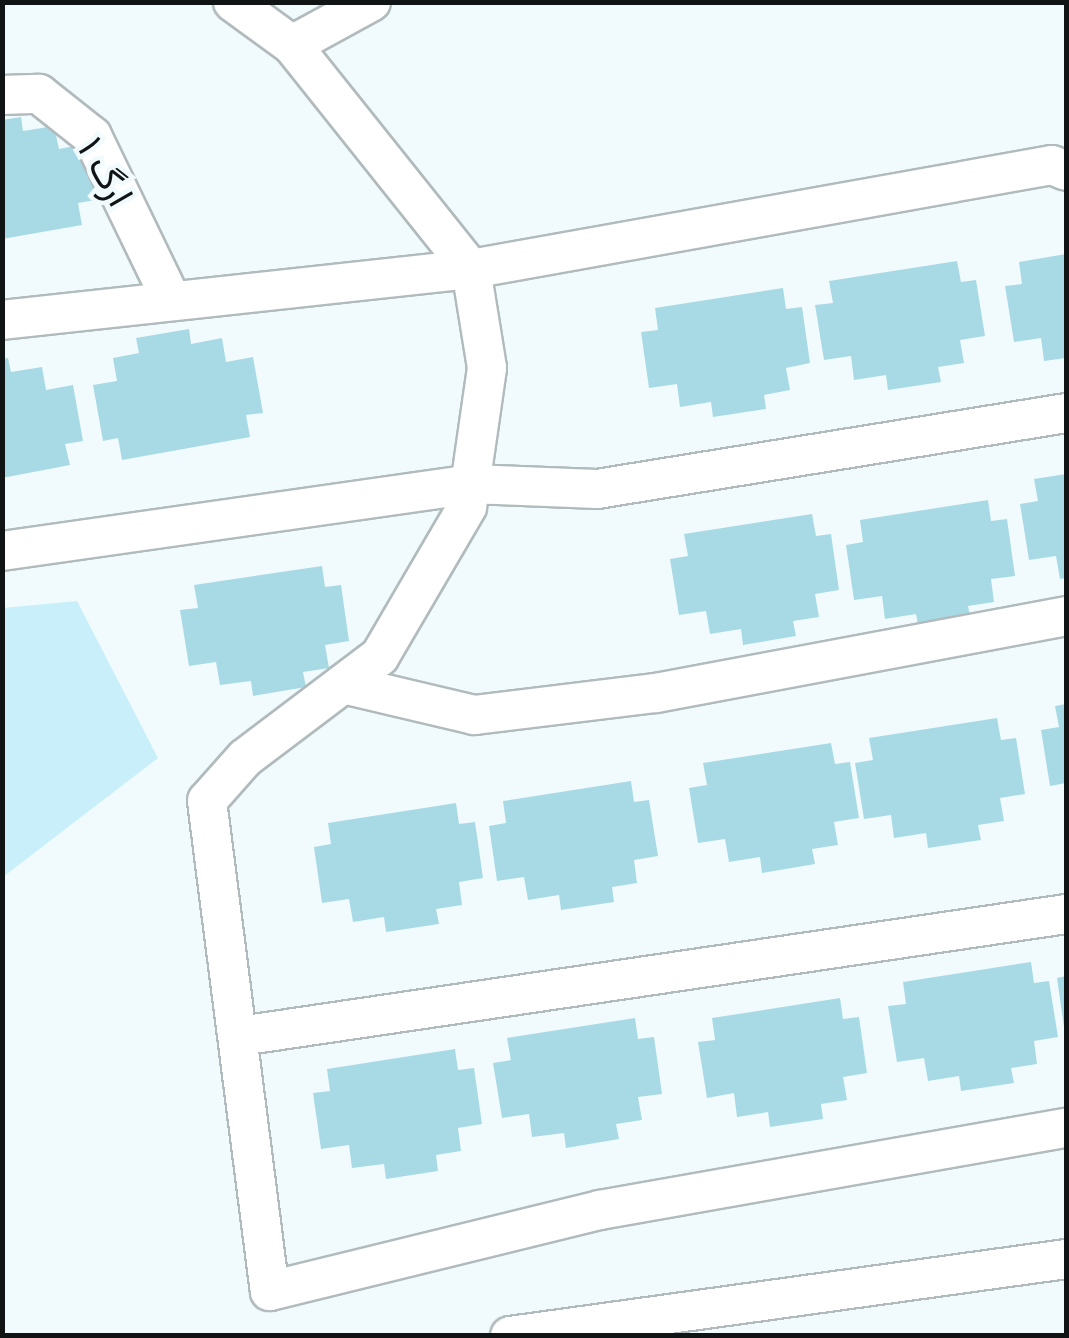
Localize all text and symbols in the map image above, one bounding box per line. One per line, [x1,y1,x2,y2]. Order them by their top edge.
street label: ارگ ۱ [67,129,143,215]

